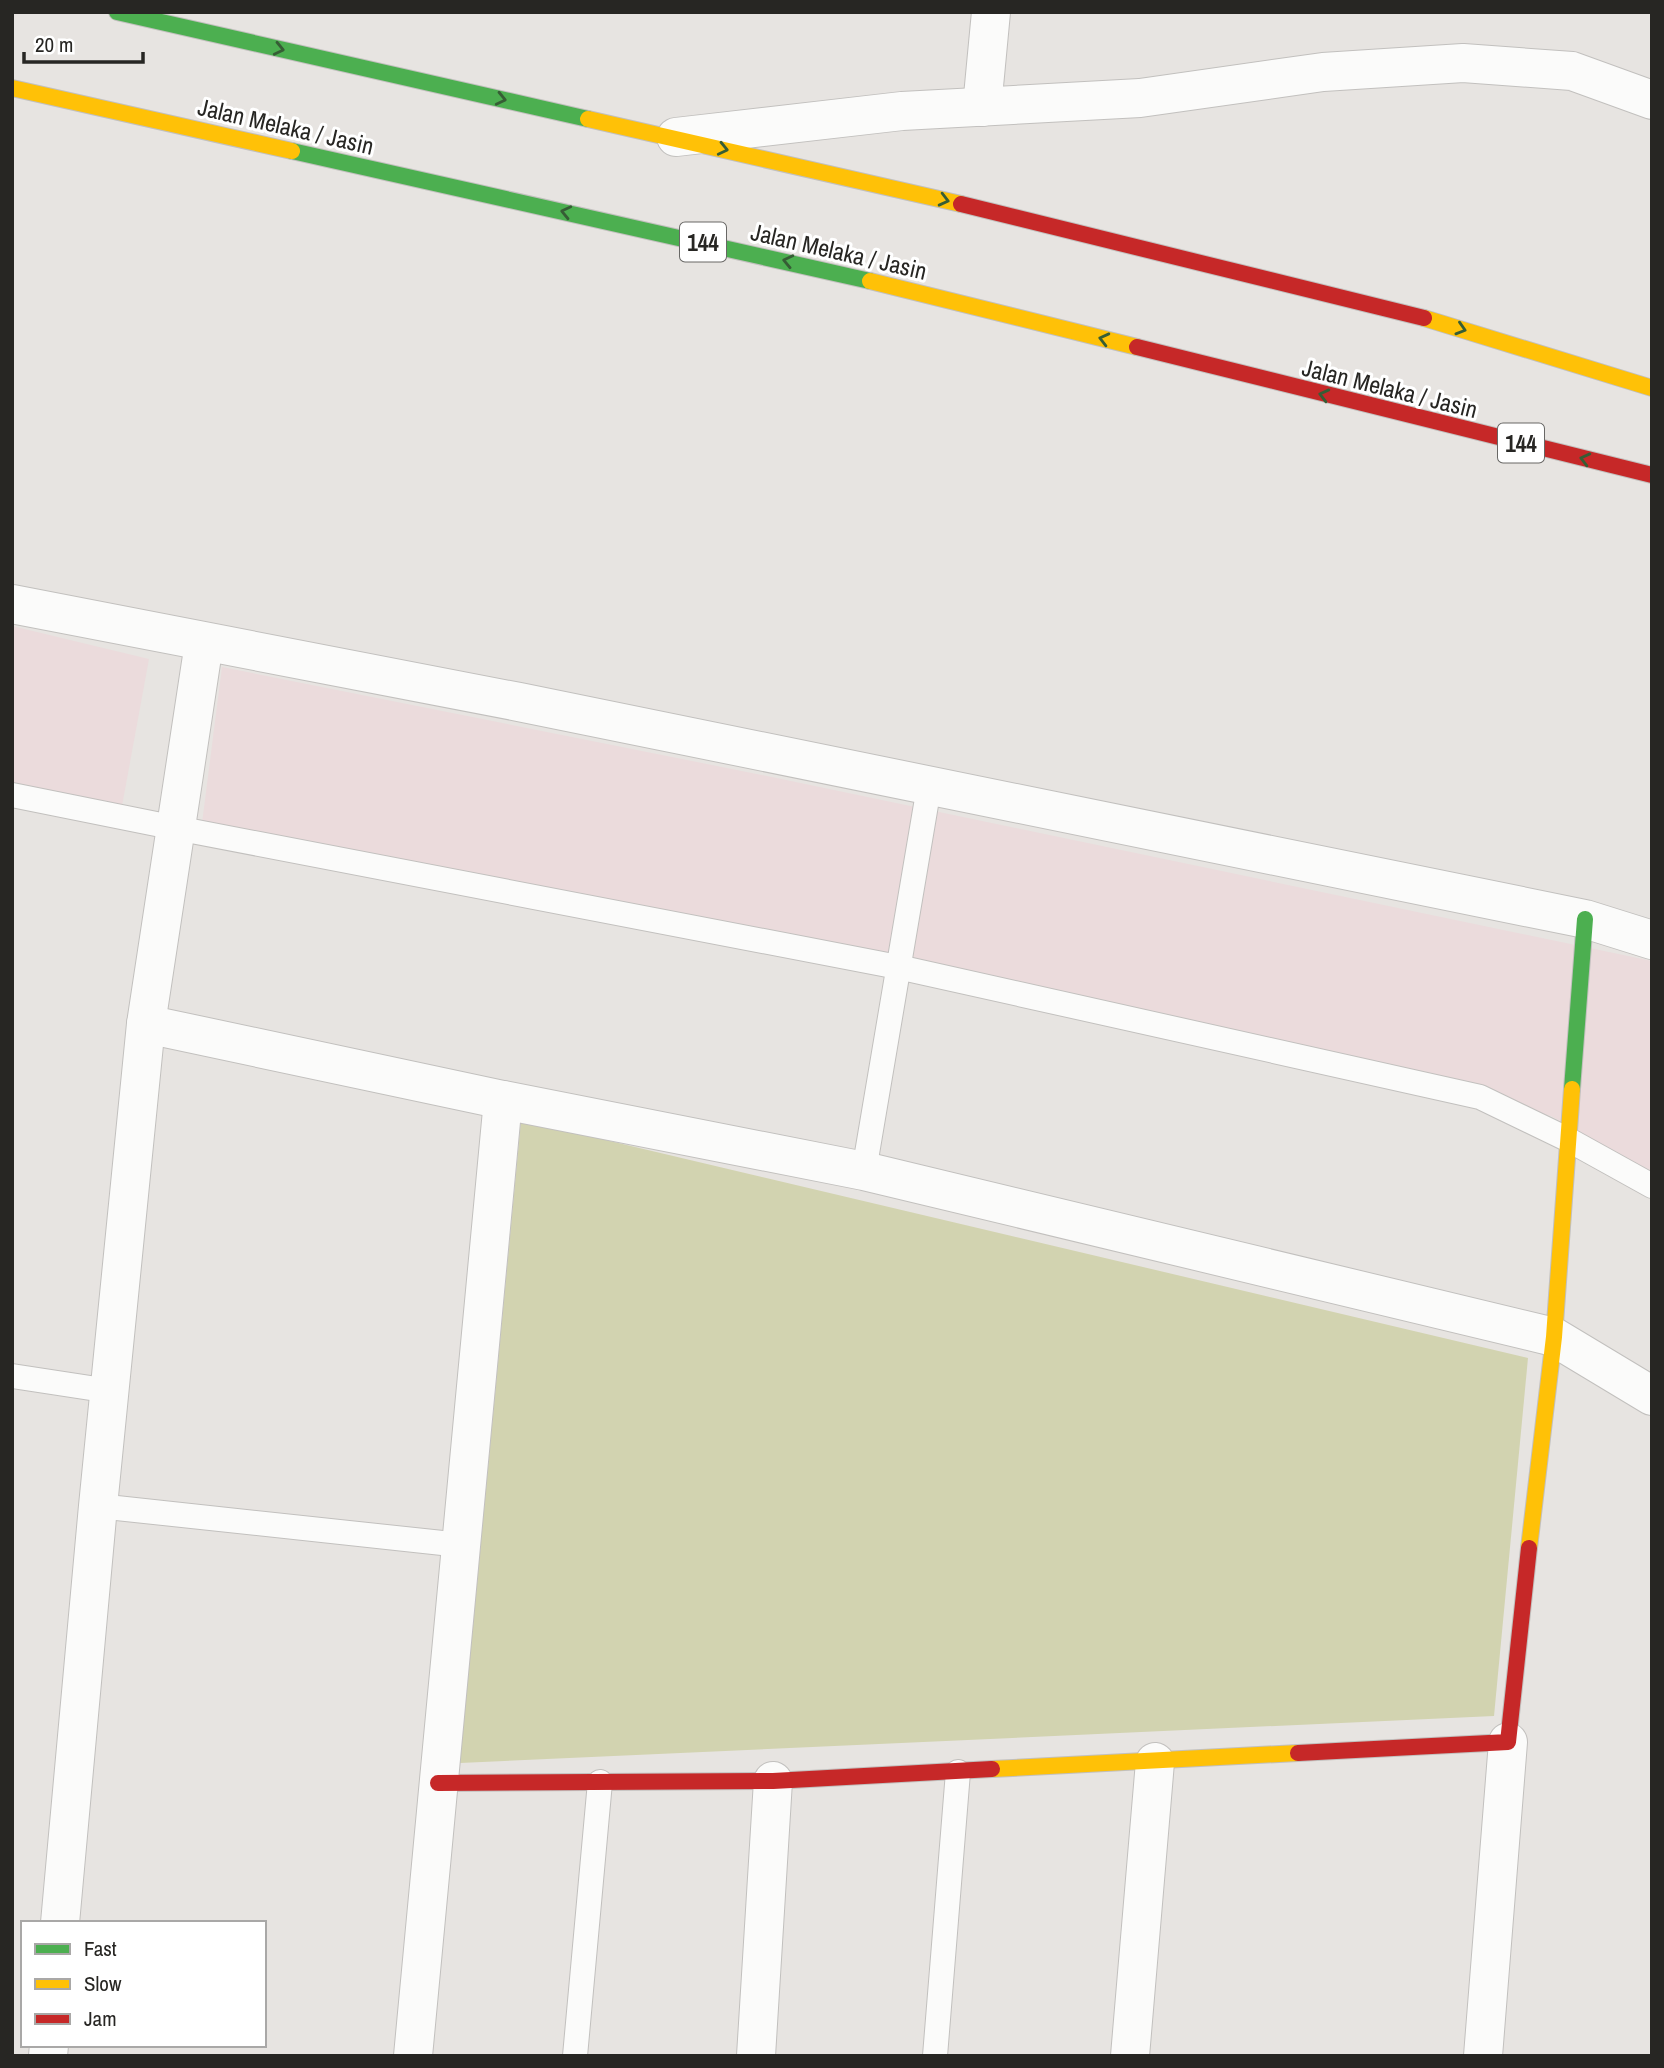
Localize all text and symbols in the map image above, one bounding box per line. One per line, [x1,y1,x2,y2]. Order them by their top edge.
scale bar [24,21,144,65]
text: 20 m [35,30,73,59]
one-way arrow [273,40,285,55]
street label: Jalan Melaka / Jasin [195,90,377,162]
one-way arrow [495,90,507,105]
one-way arrow [717,141,729,155]
one-way arrow [938,192,950,206]
one-way arrow [560,205,572,220]
street label: Jalan Melaka / Jasin [748,215,930,287]
road number: 144 [680,222,726,262]
one-way arrow [782,255,794,270]
one-way arrow [1455,321,1467,336]
one-way arrow [1098,333,1110,347]
street label: Jalan Melaka / Jasin [1299,351,1481,425]
one-way arrow [1319,389,1331,403]
road number: 144 [1498,424,1544,462]
one-way arrow [1580,453,1592,467]
legend [21,1921,266,2047]
text: Fast [84,1934,117,1963]
text: Slow [84,1969,122,1998]
text: Jam [84,2004,117,2033]

